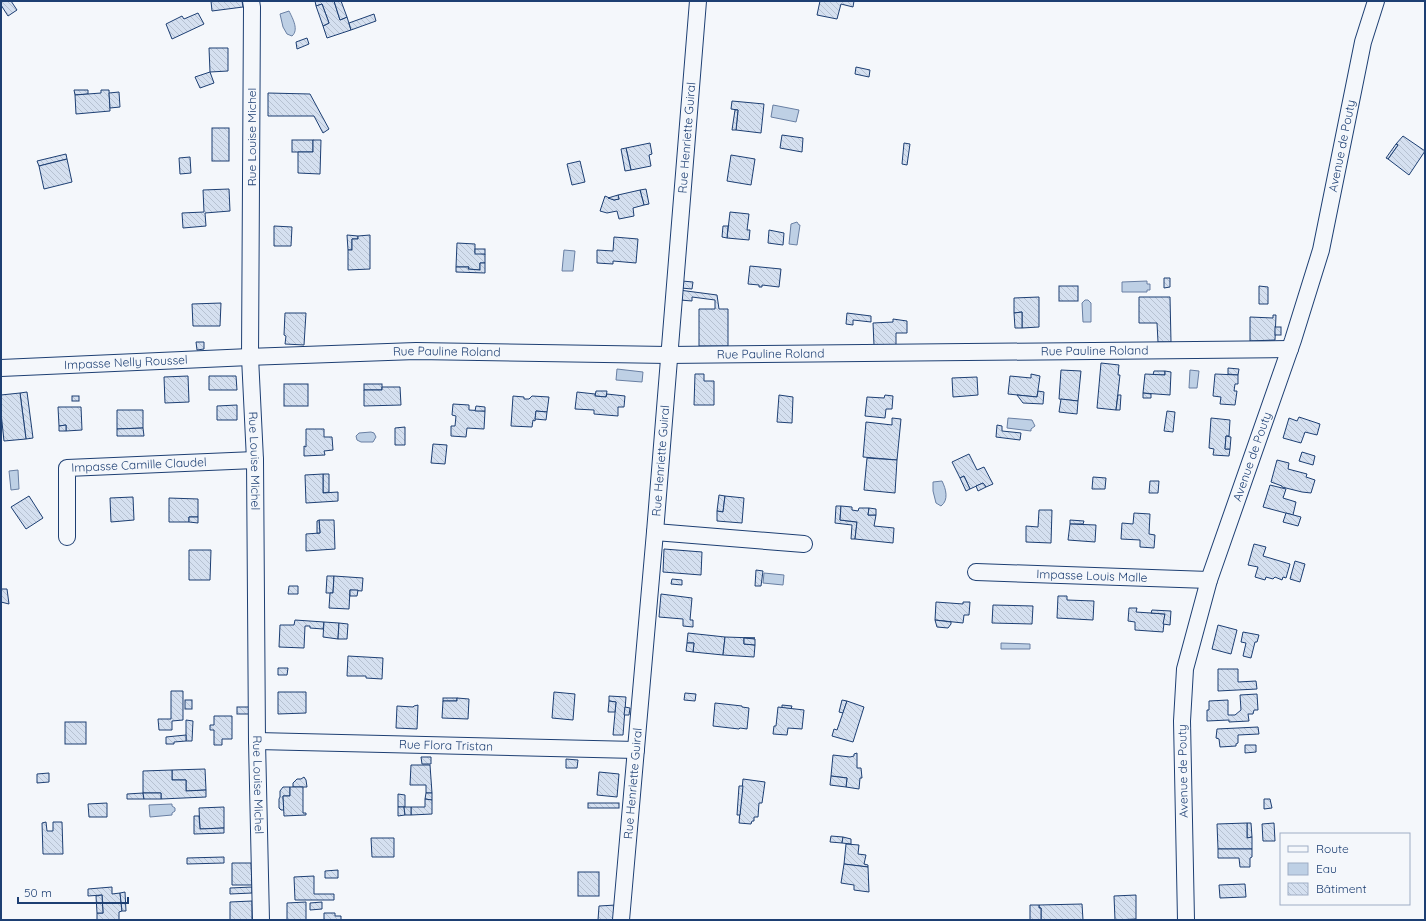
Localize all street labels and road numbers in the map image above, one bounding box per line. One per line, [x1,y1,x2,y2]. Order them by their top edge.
street label: Rue Henriette Guiral [674,82,698,194]
street label: Rue Louise Michel [244,88,259,186]
street label: Avenue de Pouty [1325,98,1358,193]
street label: Rue Pauline Roland [1041,342,1149,358]
street label: Rue Pauline Roland [393,343,501,359]
street label: Rue Pauline Roland [717,345,825,362]
street label: Impasse Nelly Roussel [64,352,188,372]
street label: Rue Henriette Guiral [648,404,672,517]
street label: Avenue de Pouty [1229,410,1274,503]
street label: Rue Louise Michel [246,411,263,510]
street label: Impasse Camille Claudel [71,454,207,475]
street label: Impasse Louis Malle [1036,566,1148,585]
street label: Avenue de Pouty [1174,724,1191,818]
street label: Rue Henriette Guiral [620,727,645,840]
street label: Rue Louise Michel [250,735,267,834]
street label: Rue Flora Tristan [399,736,493,754]

